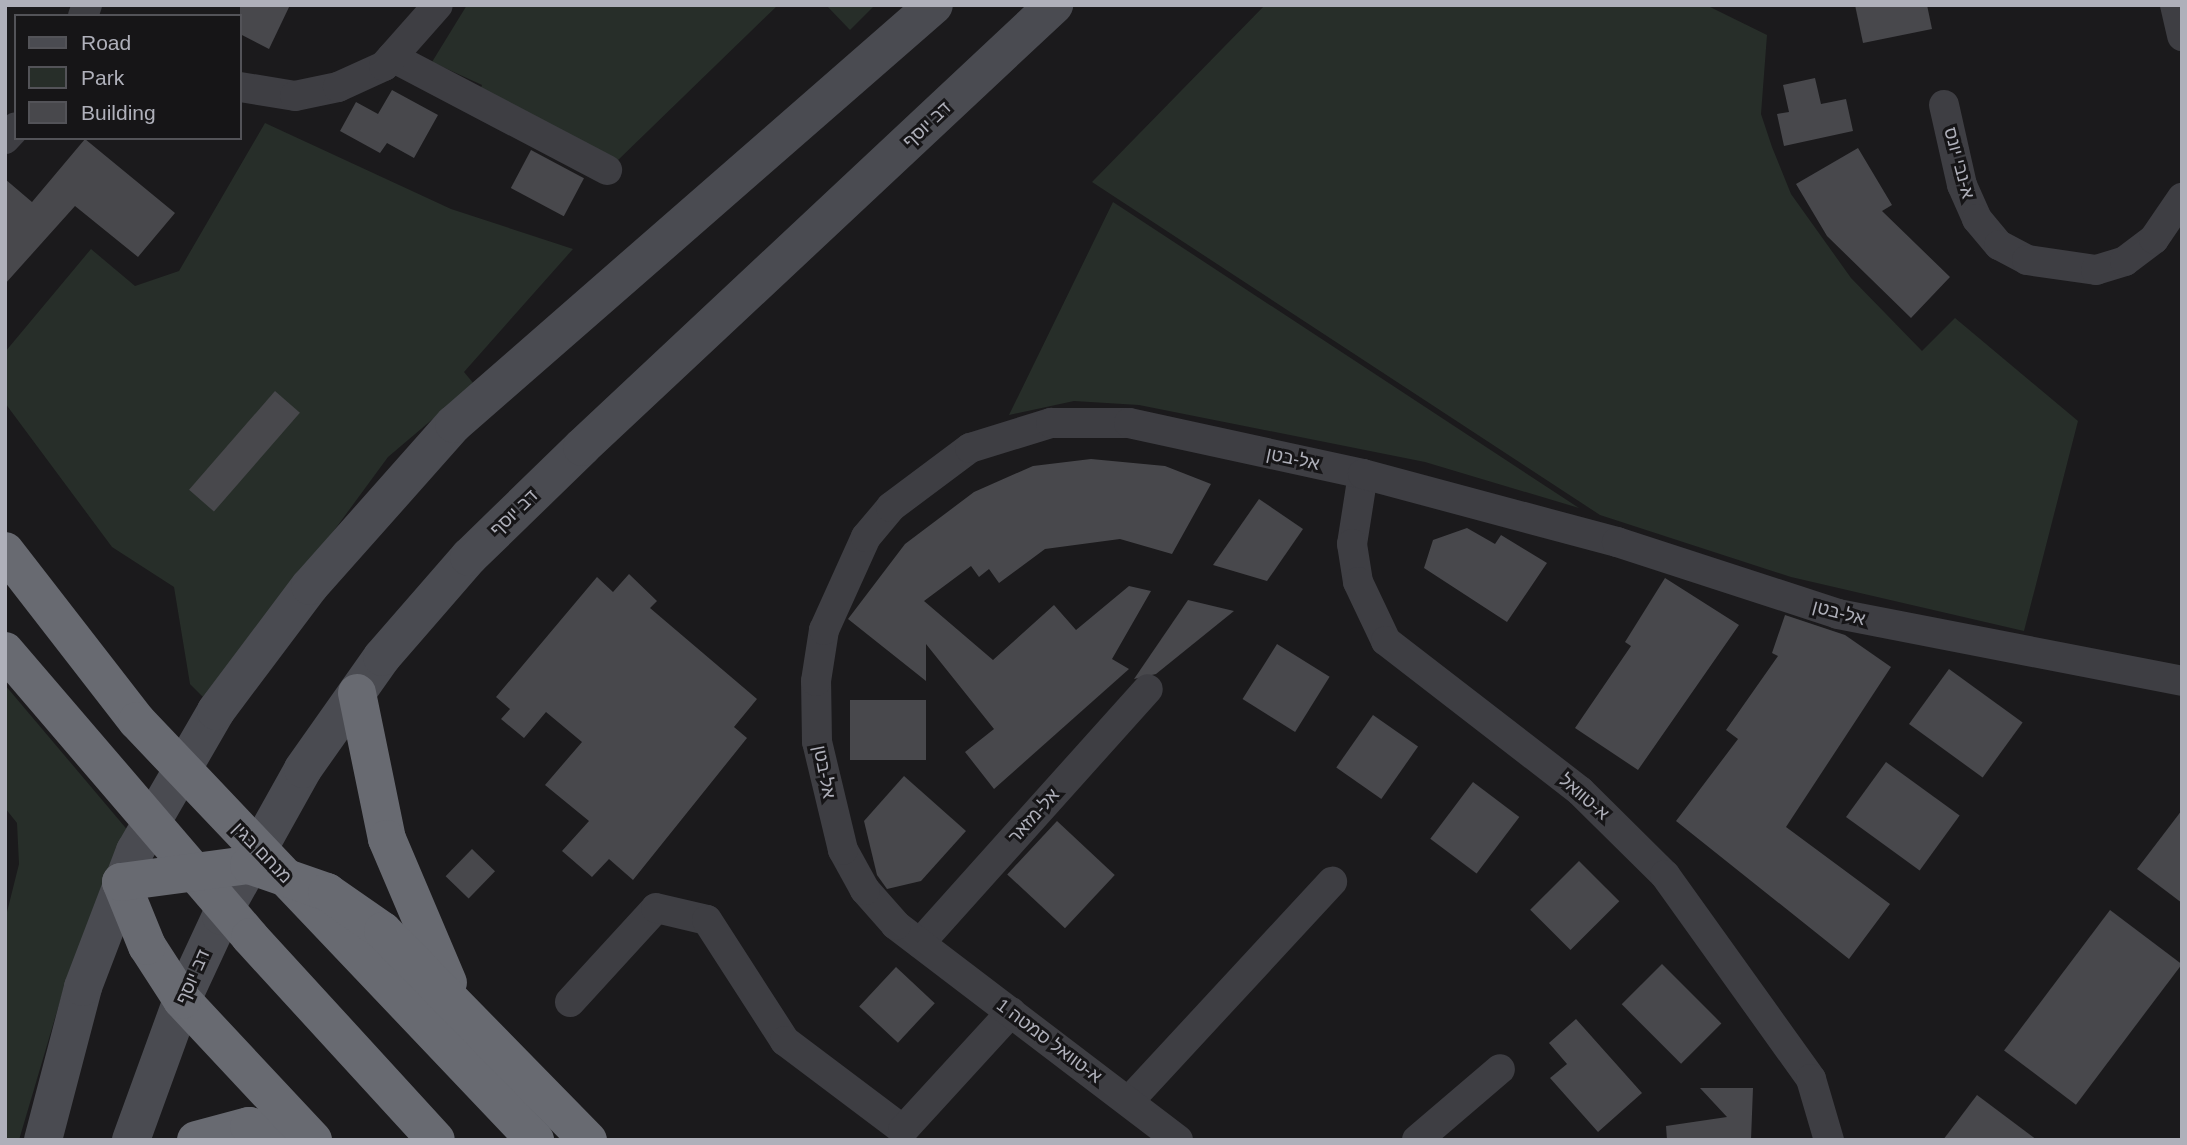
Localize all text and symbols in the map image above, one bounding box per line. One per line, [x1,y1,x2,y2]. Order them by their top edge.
legend [14,14,242,140]
text: Road [81,31,131,54]
text: Park [81,66,124,89]
street label: דב יוסף [899,98,955,152]
text: Building [81,101,156,124]
street label: א-נבי יונס [1939,125,1979,201]
street label: אל-בטן [1265,443,1321,475]
street label: דב יוסף [486,485,542,541]
street label: אל-בטן [1810,596,1868,630]
street label: אל-בטן [808,744,840,800]
street label: א-טוואל [1555,770,1613,824]
street label: אל-מזאר [1004,784,1064,848]
street label: מנחם בגין [228,818,296,888]
street label: דב יוסף [171,946,215,1008]
street label: א-טוואל סמטה 1 [992,994,1106,1088]

